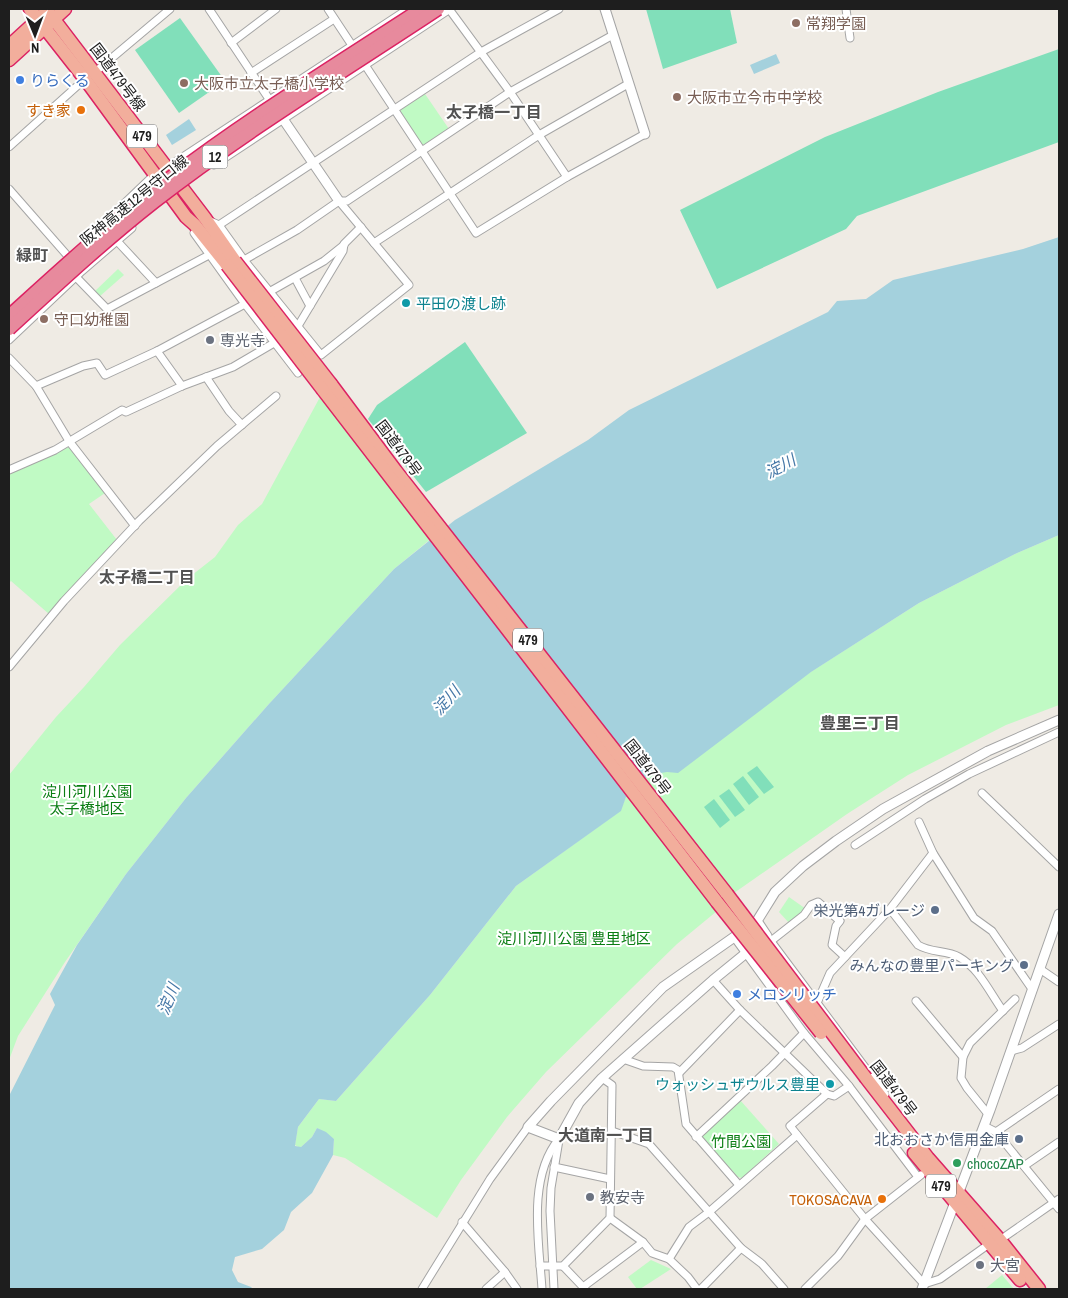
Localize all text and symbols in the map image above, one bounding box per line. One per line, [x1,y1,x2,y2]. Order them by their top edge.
north arrow [10,10,60,60]
place label: 常翔学園 [806,13,866,34]
marker: 常翔学園 [790,17,802,29]
text: N [31,39,40,57]
street label: 国道479号線 [85,39,151,115]
place label: りらくる [30,70,90,91]
place label: 大阪市立太子橋小学校 [194,73,344,94]
marker: りらくる [14,74,26,86]
marker: 大阪市立太子橋小学校 [178,77,190,89]
place label: 大阪市立今市中学校 [687,87,822,108]
marker: 大阪市立今市中学校 [671,91,683,103]
place label: すき家 [26,100,71,121]
district label: 太子橋一丁目 [446,101,542,123]
marker: すき家 [75,104,87,116]
road number: 479 [127,124,157,148]
road number: 12 [202,146,228,168]
street label: 阪神高速12号守口線 [75,150,193,250]
district label: 緑町 [16,244,48,266]
place label: 平田の渡し跡 [416,293,506,314]
marker: 平田の渡し跡 [400,297,412,309]
place label: 守口幼稚園 [54,309,129,330]
marker: 守口幼稚園 [38,313,50,325]
place label: 専光寺 [220,330,265,351]
marker: 専光寺 [204,334,216,346]
street label: 国道479号 [371,416,427,480]
water label: 淀川 [761,448,801,483]
district label: 太子橋二丁目 [99,566,195,588]
road number: 479 [513,628,543,652]
water label: 淀川 [427,679,466,719]
district label: 豊里三丁目 [820,712,900,734]
street label: 国道479号 [620,735,676,799]
park label: 淀川河川公園 太子橋地区 [42,781,132,819]
place label: 栄光第4ガレージ [813,900,925,921]
marker: 栄光第4ガレージ [929,904,941,916]
park label: 淀川河川公園 豊里地区 [497,928,651,949]
place label: みんなの豊里パーキング [849,955,1014,976]
marker: みんなの豊里パーキング [1018,959,1030,971]
water label: 淀川 [152,978,185,1018]
place label: メロンリッチ [747,984,837,1005]
marker: メロンリッチ [731,988,743,1000]
street label: 国道479号 [866,1056,922,1120]
place label: ウォッシュザウルス豊里 [655,1074,820,1095]
marker: ウォッシュザウルス豊里 [824,1078,836,1090]
district label: 大道南一丁目 [558,1124,654,1146]
place label: 北おおさか信用金庫 [874,1129,1009,1150]
park label: 竹間公園 [711,1131,771,1152]
marker: 北おおさか信用金庫 [1013,1133,1025,1145]
place label: chocoZAP [967,1153,1024,1174]
marker: chocoZAP [951,1157,963,1169]
road number: 479 [926,1174,956,1198]
place label: 教安寺 [600,1187,645,1208]
place label: TOKOSACAVA [789,1189,873,1210]
marker: 教安寺 [584,1191,596,1203]
marker: TOKOSACAVA [876,1193,888,1205]
place label: 大宮 [990,1255,1020,1276]
marker: 大宮 [974,1259,986,1271]

